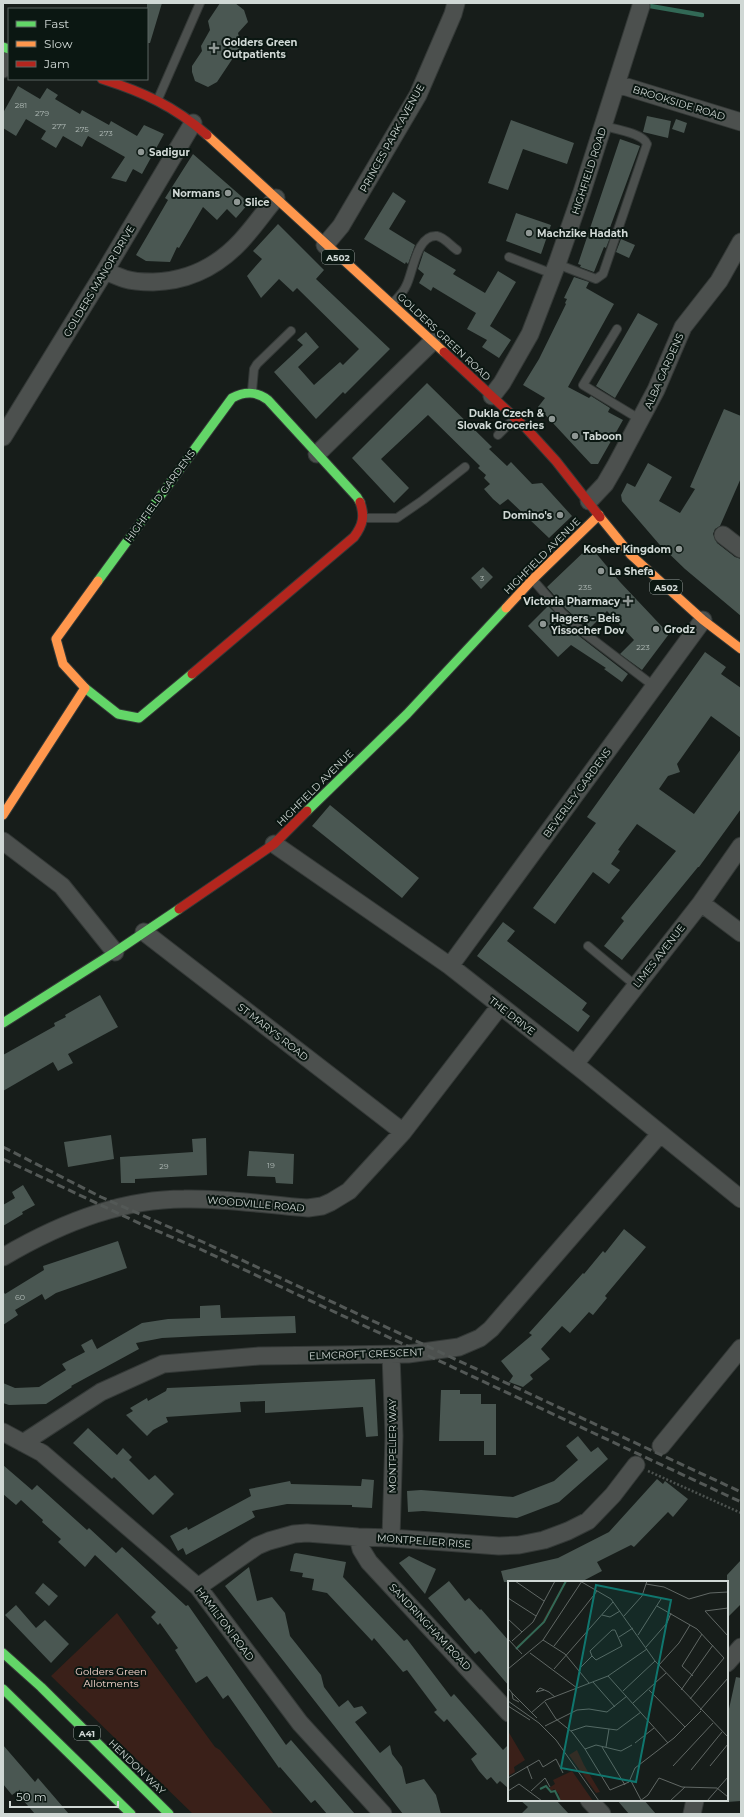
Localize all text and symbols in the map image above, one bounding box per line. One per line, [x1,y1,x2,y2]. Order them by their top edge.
legend [8,8,148,80]
text: Fast [44,16,69,31]
text: Slow [44,36,73,51]
place label: Golders Green Outpatients [223,36,298,61]
marker: Golders Green Outpatients [208,42,220,54]
text: Jam [43,56,70,71]
street label: PRINCES PARK AVENUE [357,81,427,194]
street label: BROOKSIDE ROAD [631,83,727,123]
house number: 281 [15,100,27,110]
house number: 279 [35,108,49,118]
house number: 277 [52,121,66,131]
house number: 275 [75,124,89,134]
street label: HIGHFIELD ROAD [569,126,609,216]
house number: 273 [99,128,113,138]
place label: Sadigur [149,146,190,159]
marker: Sadigur [136,147,146,157]
place label: Normans [172,187,221,200]
marker: Normans [223,188,233,198]
place label: Slice [245,196,270,209]
marker: Slice [232,197,242,207]
street label: GOLDERS MANOR DRIVE [60,223,138,339]
place label: Machzike Hadath [537,227,628,240]
marker: Machzike Hadath [524,228,534,238]
road number: A502 [322,250,354,264]
street label: GOLDERS GREEN ROAD [395,290,493,384]
street label: ALBA GARDENS [641,331,687,411]
place label: Dukla Czech & Slovak Groceries [457,407,545,432]
marker: Dukla Czech & Slovak Groceries [547,414,557,424]
place label: Taboon [583,430,622,443]
marker: Taboon [570,431,580,441]
street label: HIGHFIELD GARDENS [122,447,198,545]
place label: Domino's [503,509,553,522]
marker: Domino's [555,510,565,520]
street label: HIGHFIELD AVENUE [501,515,583,597]
place label: Kosher Kingdom [583,543,671,556]
marker: Kosher Kingdom [674,544,684,554]
place label: La Shefa [609,565,654,578]
marker: La Shefa [596,566,606,576]
house number: 3 [480,573,485,583]
road number: A502 [650,580,682,594]
house number: 235 [578,582,592,592]
place label: Victoria Pharmacy [522,595,621,608]
marker: Victoria Pharmacy [623,596,633,606]
place label: Hagers - Beis Yissocher Dov [550,612,626,637]
marker: Hagers - Beis Yissocher Dov [538,619,548,629]
place label: Grodz [664,623,695,636]
marker: Grodz [651,624,661,634]
house number: 223 [636,642,650,652]
street label: BEVERLEY GARDENS [540,746,614,840]
street label: HIGHFIELD AVENUE [274,747,356,829]
street label: LIMES AVENUE [630,921,688,990]
street label: THE DRIVE [486,994,538,1038]
street label: ST MARY'S ROAD [235,1000,311,1064]
house number: 19 [267,1160,275,1170]
house number: 29 [159,1161,169,1171]
street label: WOODVILLE ROAD [207,1193,305,1215]
house number: 60 [15,1292,25,1302]
street label: ELMCROFT CRESCENT [309,1345,424,1362]
street label: MONTPELIER WAY [386,1398,399,1493]
street label: MONTPELIER RISE [377,1531,472,1551]
street label: SANDRINGHAM ROAD [386,1581,474,1673]
inset map [508,1581,728,1801]
street label: HAMILTON ROAD [193,1585,257,1663]
park label: Golders Green Allotments [75,1665,147,1690]
road number: A41 [74,1726,100,1740]
street label: HENDON WAY [106,1737,169,1798]
scale bar [10,1783,118,1809]
text: 50 m [16,1789,47,1804]

